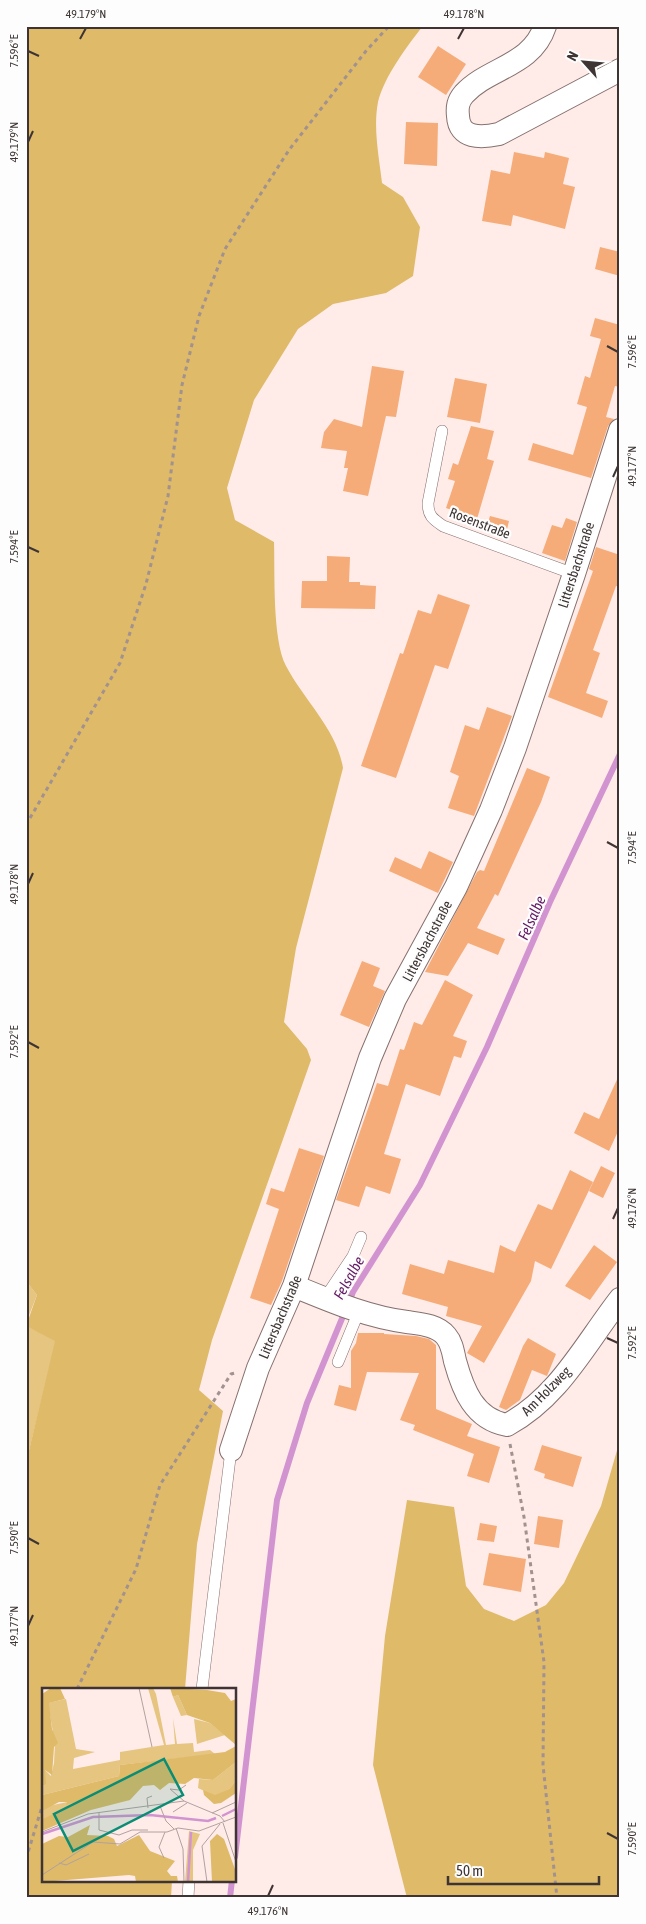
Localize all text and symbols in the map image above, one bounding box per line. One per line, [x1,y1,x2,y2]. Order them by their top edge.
text: 49.179°N [66,7,106,21]
text: 49.178°N [444,7,484,21]
text: 7.596°E [7,34,21,68]
north arrow [558,38,608,88]
text: N [563,49,581,63]
text: 49.179°N [7,122,21,162]
text: 7.596°E [625,335,639,369]
text: 49.177°N [625,446,639,486]
street label: Rosenstraße [447,504,513,542]
street label: Littersbachstraße [555,520,597,610]
text: 7.594°E [7,530,21,564]
text: 7.594°E [625,831,639,865]
text: 49.178°N [7,864,21,904]
water label: Felsalbe [514,893,549,943]
street label: Littersbachstraße [399,898,455,984]
text: 7.592°E [7,1025,21,1059]
text: 49.176°N [625,1188,639,1228]
water label: Felsalbe [330,1253,367,1302]
street label: Littersbachstraße [255,1273,305,1361]
text: 7.592°E [625,1326,639,1360]
street label: Am Holzweg [518,1363,574,1419]
text: 7.590°E [7,1521,21,1555]
text: 49.177°N [7,1606,21,1646]
inset map [42,1688,236,1882]
text: 7.590°E [625,1822,639,1856]
scale bar [448,1854,600,1886]
text: 50 m [456,1862,483,1879]
text: 49.176°N [248,1904,288,1918]

